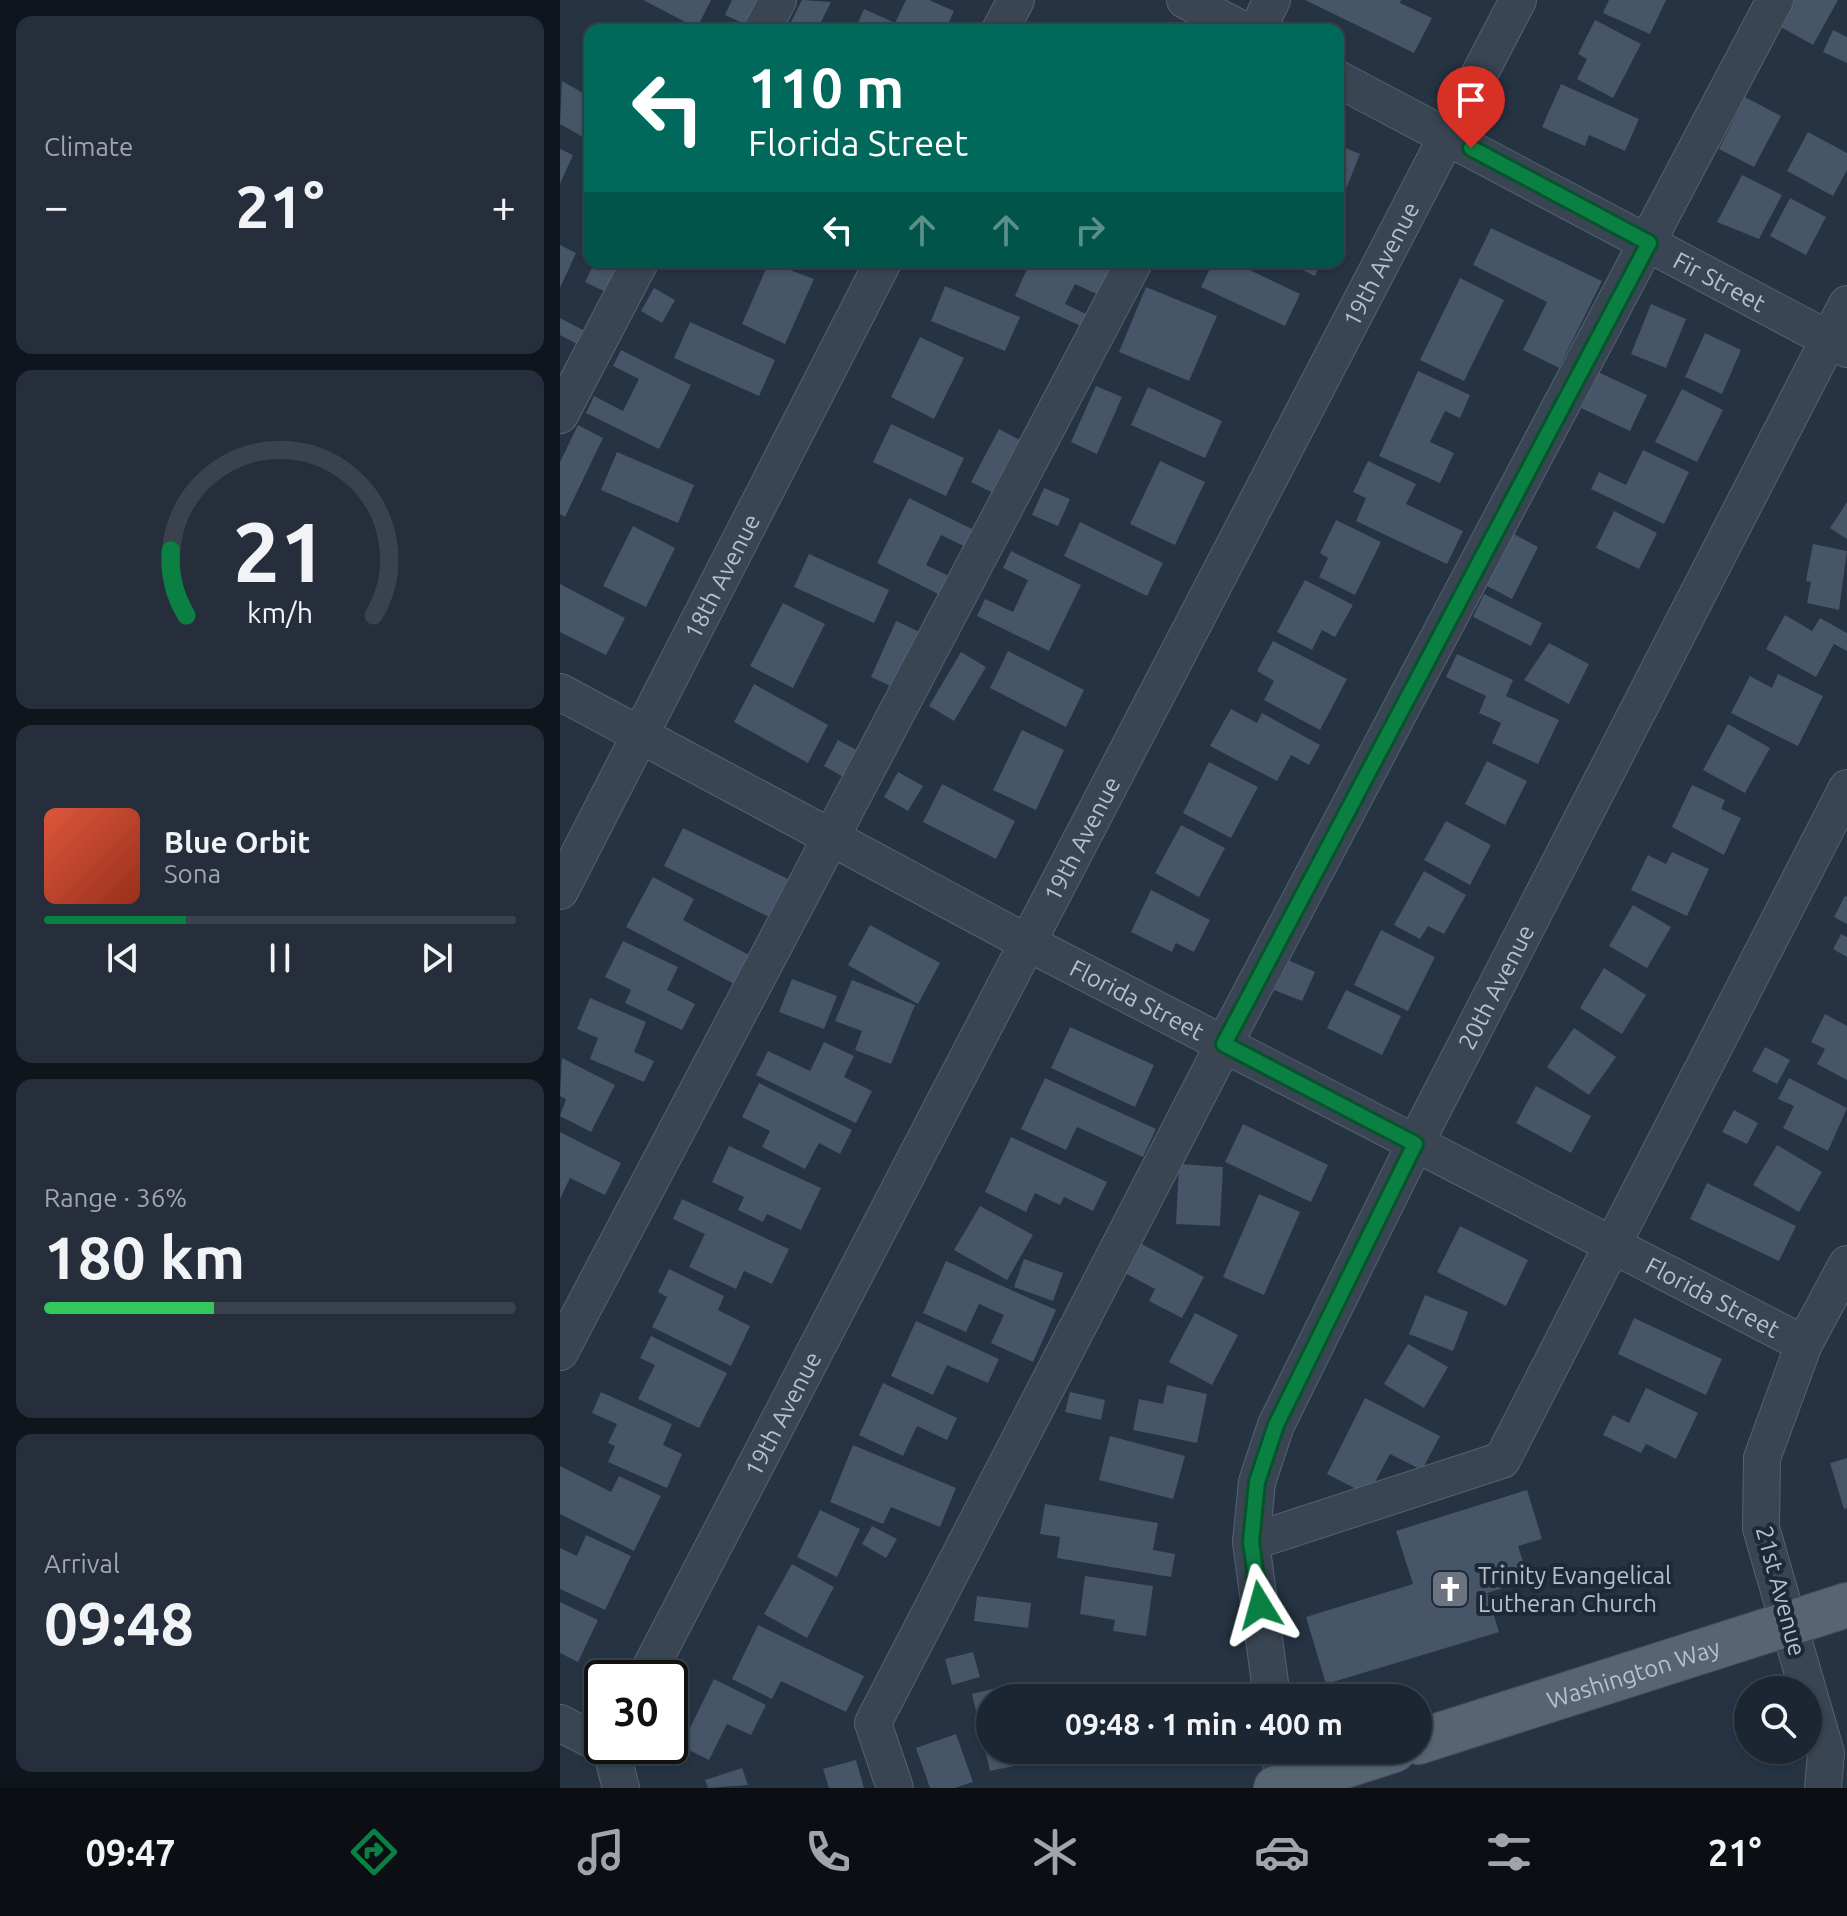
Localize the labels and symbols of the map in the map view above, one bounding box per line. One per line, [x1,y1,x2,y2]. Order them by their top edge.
pin [1437,66,1505,148]
street label: 19th Avenue [1337,197,1424,331]
street label: Fir Street [1669,246,1771,317]
street label: 18th Avenue [678,509,765,643]
street label: 19th Avenue [1038,772,1125,906]
street label: 20th Avenue [1453,920,1539,1054]
street label: Florida Street [1066,954,1209,1045]
street label: Florida Street [1641,1251,1785,1343]
street label: 19th Avenue [739,1347,826,1480]
street label: 21st Avenue [1751,1523,1811,1659]
place label: Trinity Evangelical Lutheran Church [1478,1562,1671,1617]
position arrow [1218,1563,1302,1647]
church icon: Trinity Evangelical Lutheran Church [1429,1568,1471,1610]
street label: Washington Way [1544,1633,1723,1713]
speed limit sign: 30 [584,1660,688,1764]

